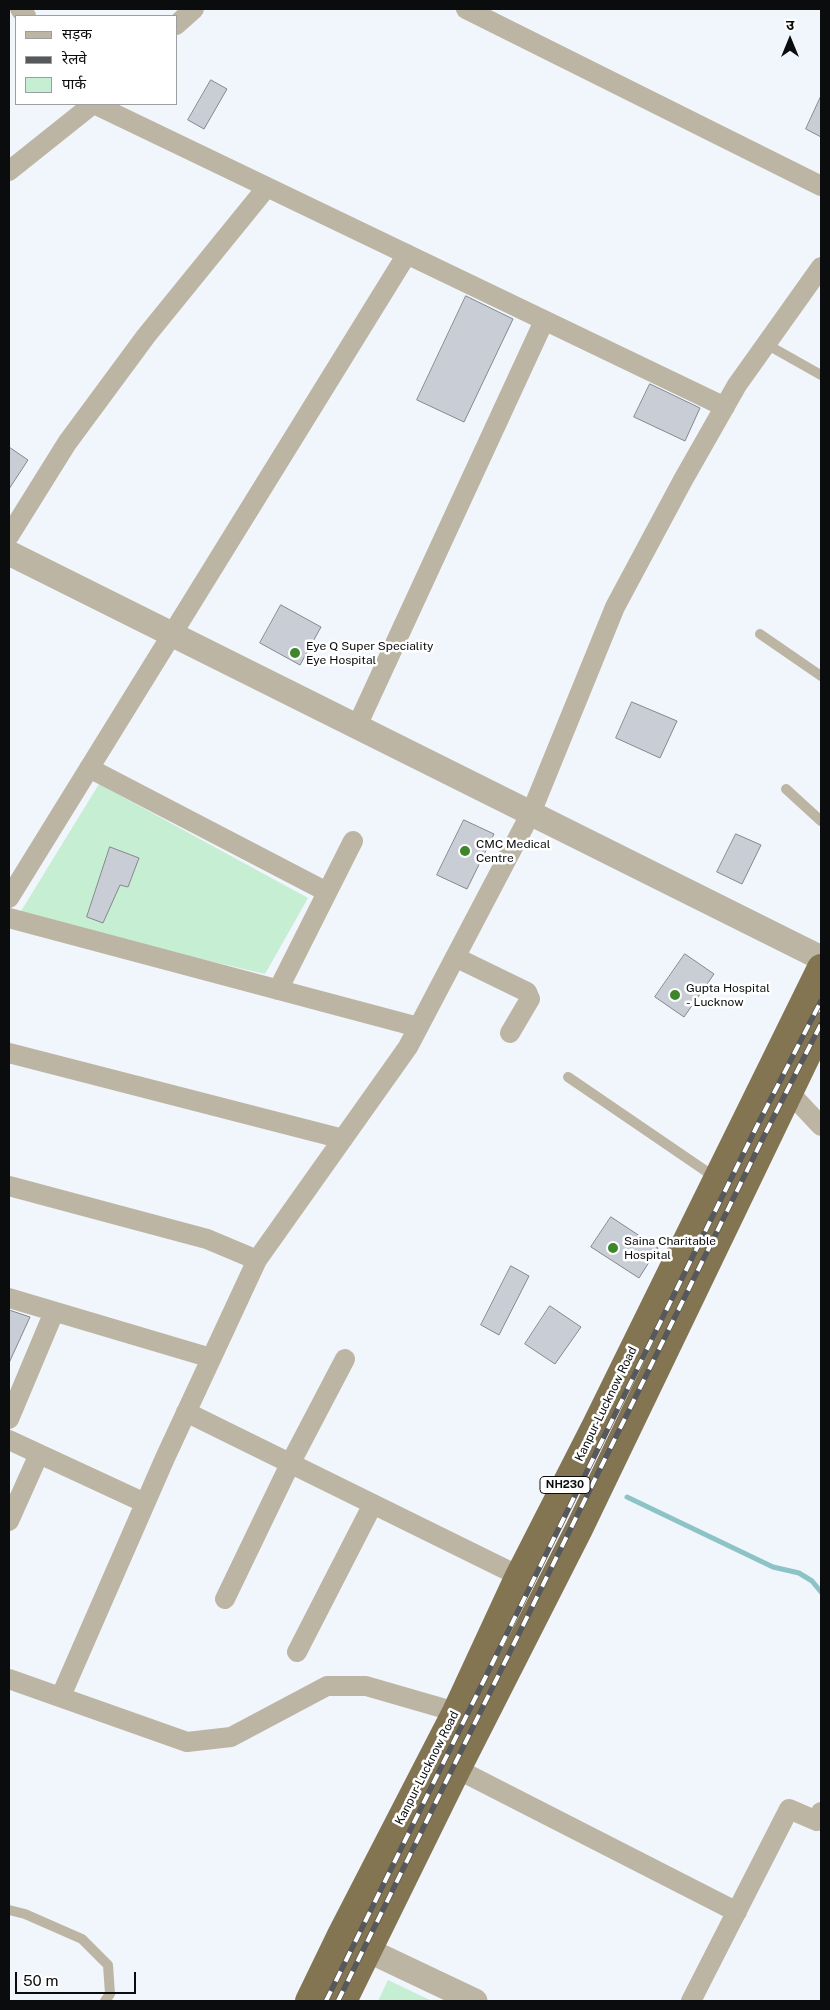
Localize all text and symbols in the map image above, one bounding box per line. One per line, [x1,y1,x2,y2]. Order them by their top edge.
legend [15,15,178,105]
north arrow [765,15,815,65]
text: उ [786,17,794,33]
text: सड़क [62,25,92,42]
text: रेलवे [62,50,87,67]
text: पार्क [62,75,86,92]
place label: Eye Q Super Speciality Eye Hospital [306,639,433,667]
marker: Eye Q Super Speciality Eye Hospital [288,646,302,660]
place label: CMC Medical Centre [476,837,550,865]
marker: CMC Medical Centre [458,844,472,858]
place label: Gupta Hospital - Lucknow [686,981,770,1009]
marker: Gupta Hospital - Lucknow [668,988,682,1002]
place label: Saina Charitable Hospital [624,1234,716,1262]
marker: Saina Charitable Hospital [606,1241,620,1255]
street label: Kanpur-Lucknow Road [572,1344,640,1464]
road number: NH230 [540,1476,590,1494]
street label: Kanpur-Lucknow Road [392,1709,462,1827]
scale bar [18,1962,139,1994]
text: 50 m [23,1972,58,1989]

